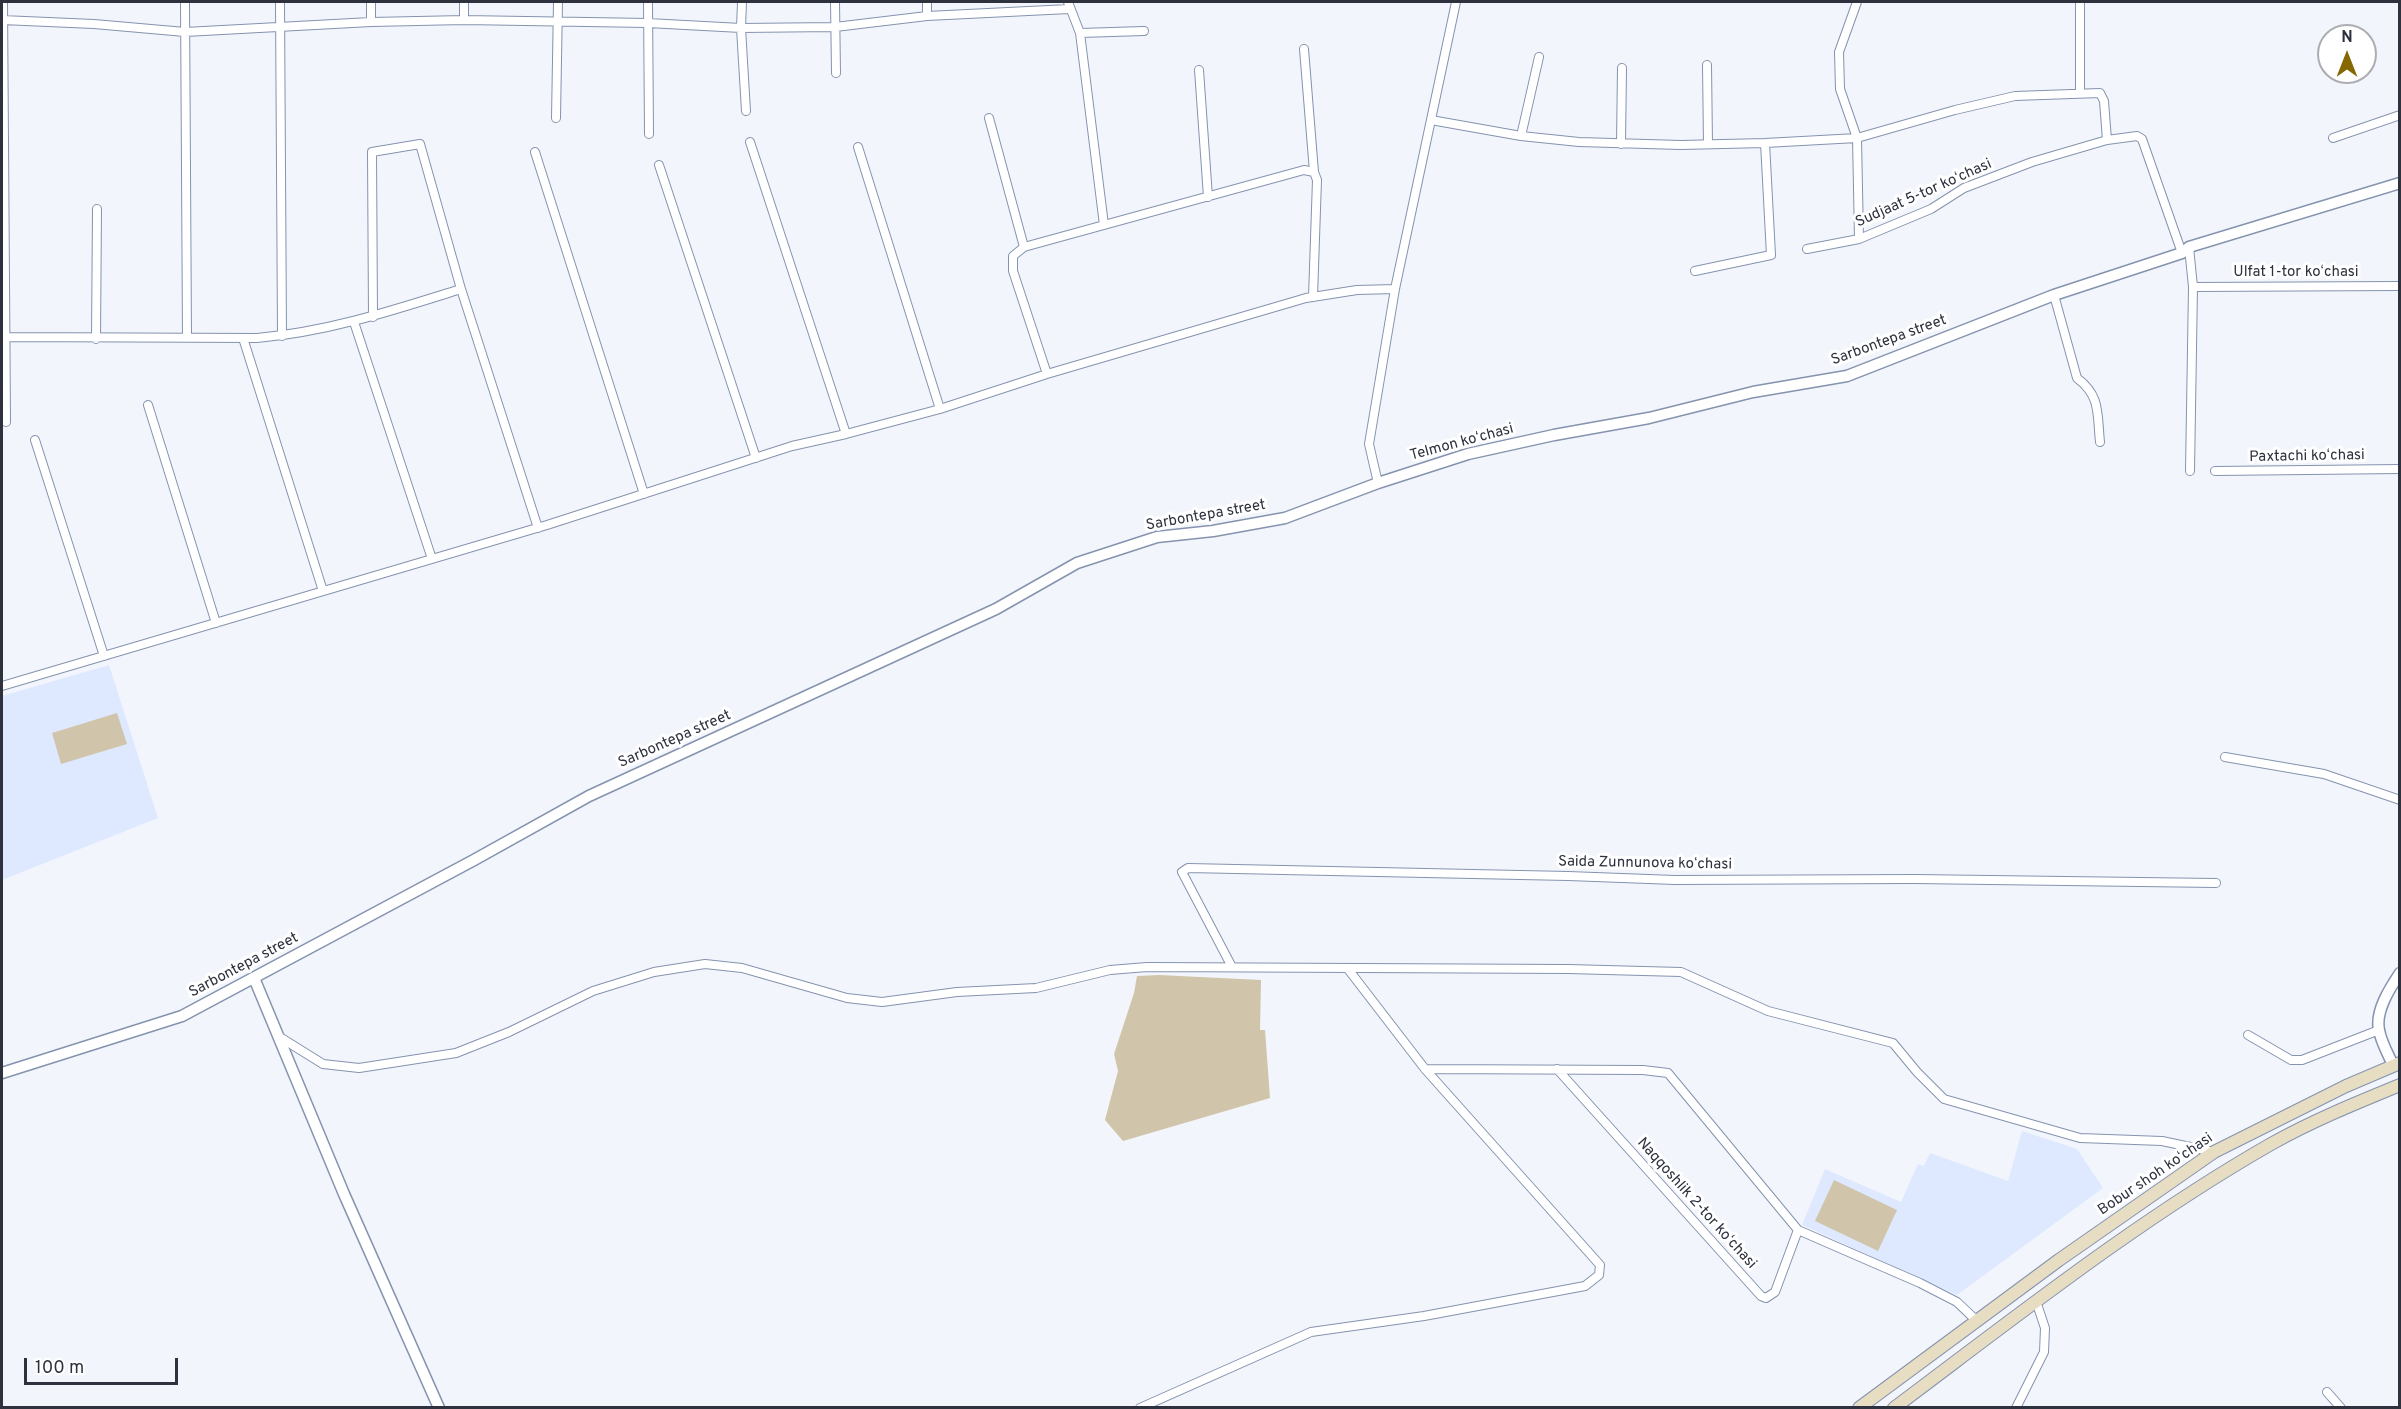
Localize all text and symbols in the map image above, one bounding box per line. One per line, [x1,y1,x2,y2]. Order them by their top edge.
north arrow [2317,24,2377,84]
text: N [2341,28,2353,48]
street label: Sudjaat 5-tor koʻchasi [1853,156,1995,232]
street label: Ulfat 1-tor koʻchasi [2233,264,2359,282]
street label: Sarbontepa street [1829,312,1949,370]
street label: Telmon koʻchasi [1408,421,1516,465]
street label: Paxtachi koʻchasi [2249,447,2365,467]
street label: Sarbontepa street [1145,497,1267,535]
street label: Sarbontepa street [616,707,734,773]
street label: Saida Zunnunova koʻchasi [1558,853,1732,875]
street label: Sarbontepa street [186,930,302,1002]
street label: Bobur shoh koʻchasi [2095,1130,2217,1220]
street label: Naqqoshlik 2-tor koʻchasi [1632,1135,1760,1273]
scale bar [27,1346,182,1384]
text: 100 m [35,1357,84,1380]

